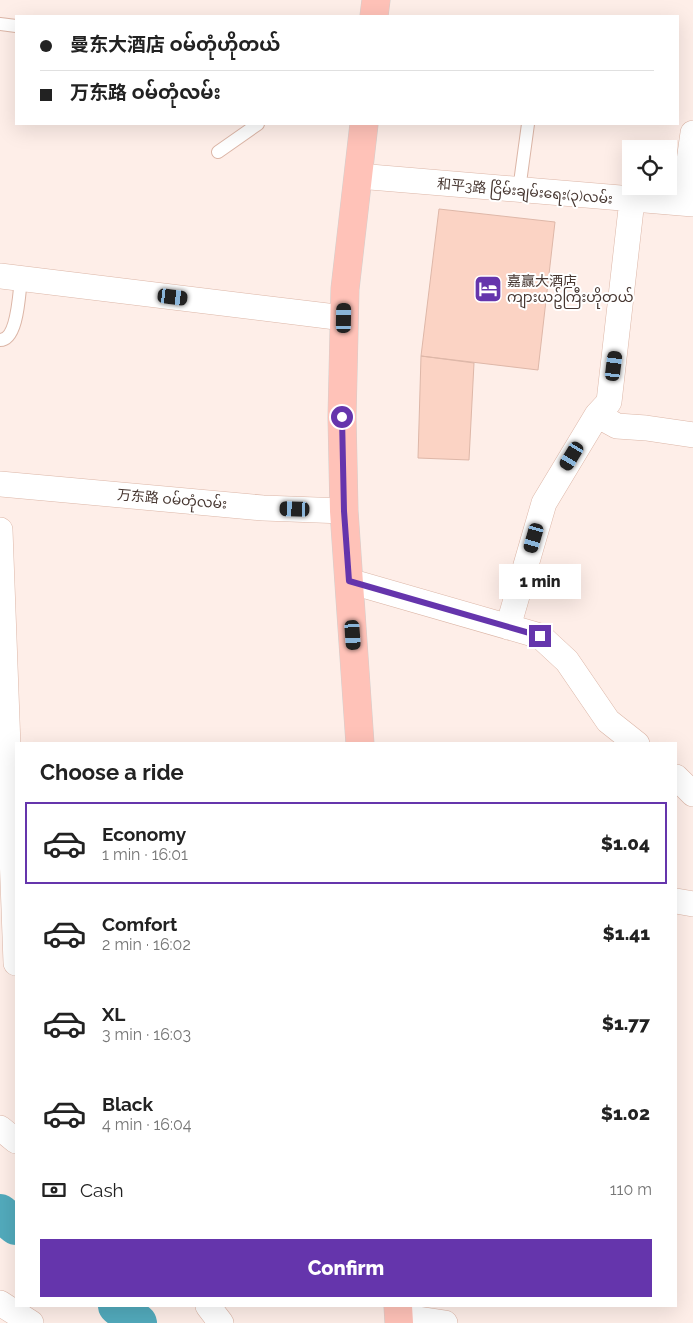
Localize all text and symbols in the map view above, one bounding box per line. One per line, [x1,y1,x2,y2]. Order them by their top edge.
text: 曼东大酒店 ဝမ်တုံဟိုတယ် [70,33,280,55]
text: 万东路 ဝမ်တုံလမ်း [70,81,221,103]
map controls [622,140,677,195]
button: locate [622,140,677,195]
street label: 和平3路 ငြိမ်းချမ်းရေး(၃)လမ်း [436,173,614,211]
place label: 嘉赢大酒店 ကျားယဥ်ကြီးဟိုတယ် [507,273,634,309]
hotel icon: 嘉赢大酒店 ကျားယဥ်ကြီးဟိုတယ် [473,274,503,304]
car [157,288,188,306]
car [336,303,351,333]
car [604,350,623,382]
route start [331,406,353,428]
car [557,439,586,473]
street label: 万东路 ဝမ်တုံလမ်း [116,484,228,516]
car [279,501,310,517]
car [522,522,545,554]
callout: 1 min [499,564,581,598]
text: 1 min [519,572,561,591]
car [344,620,361,650]
route end [529,625,551,647]
text: Choose a ride [40,759,184,785]
icon: car [42,821,87,866]
text: Economy [102,823,186,845]
text: $1.04 [601,832,650,854]
text: 1 min · 16:01 [102,845,188,864]
icon: car [42,911,87,956]
text: Comfort [102,913,177,935]
text: $1.41 [603,922,650,944]
text: 2 min · 16:02 [102,935,191,954]
icon: car [42,1001,87,1046]
text: XL [102,1003,125,1025]
text: $1.77 [602,1012,650,1034]
text: 3 min · 16:03 [102,1025,191,1044]
icon: car [42,1091,87,1136]
text: Black [102,1093,153,1115]
text: $1.02 [601,1102,650,1124]
text: 4 min · 16:04 [102,1115,192,1134]
icon: cash [40,1176,68,1204]
text: Cash [80,1179,124,1201]
text: 110 m [610,1180,652,1199]
button: Confirm [40,1239,652,1297]

